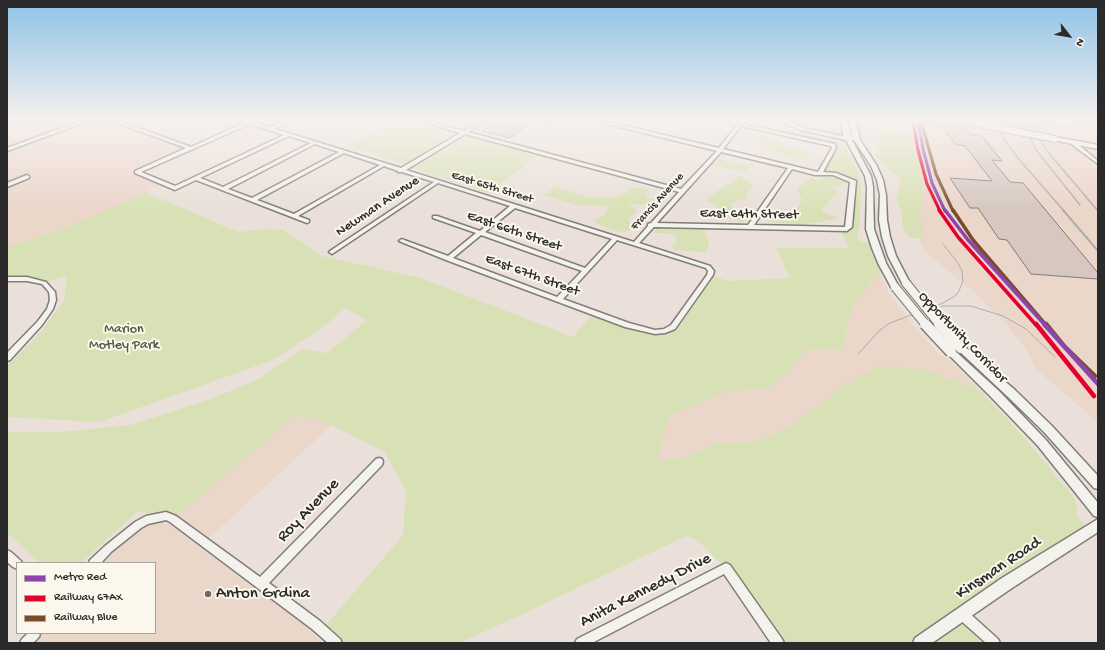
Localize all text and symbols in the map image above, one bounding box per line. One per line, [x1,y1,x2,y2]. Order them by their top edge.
north arrow [1049,16,1089,56]
text: N [1072,36,1086,48]
street label: East 65th Street [449,169,535,207]
street label: Francis Avenue [628,170,688,234]
street label: Newman Avenue [333,173,423,241]
street label: East 64th Street [700,206,798,224]
street label: East 66th Street [465,208,563,256]
street label: East 67th Street [483,251,581,301]
street label: Opportunity Corridor [914,289,1010,387]
park label: Marion Motley Park [89,322,159,354]
street label: Roy Avenue [273,475,345,547]
street label: Kinsman Road [953,533,1045,605]
street label: Anita Kennedy Drive [577,549,715,633]
legend [16,562,156,634]
text: Metro Red [54,571,106,585]
place label: Anton Grdina [216,584,310,604]
marker: Anton Grdina [203,589,213,599]
text: Railway 67AX [54,591,123,605]
text: Railway Blue [54,611,118,625]

